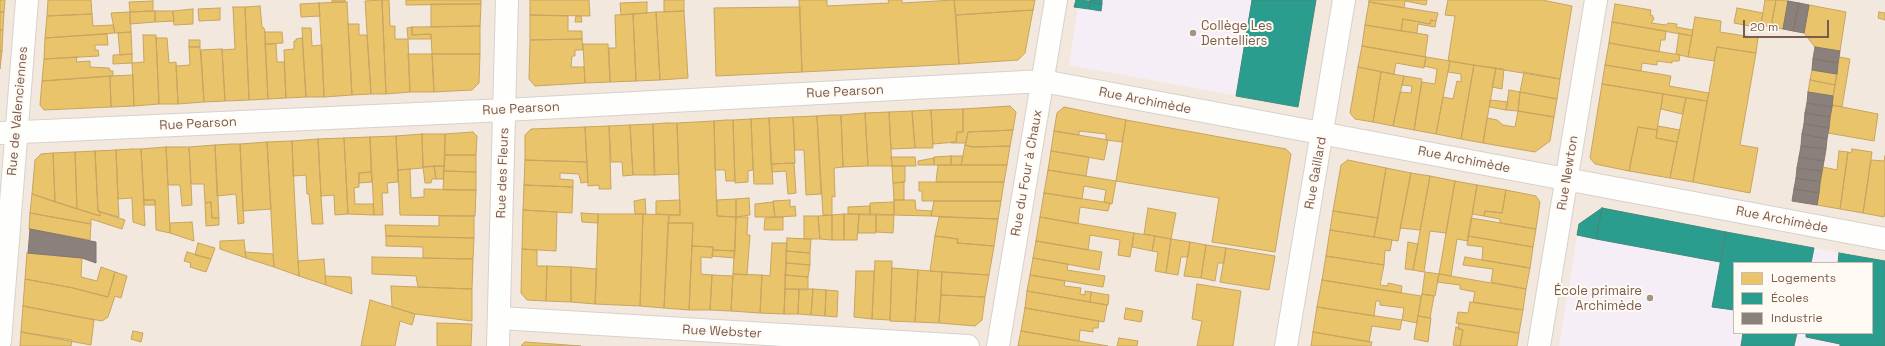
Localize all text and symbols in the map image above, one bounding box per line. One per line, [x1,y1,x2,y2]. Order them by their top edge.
scale bar [1745,12,1831,38]
place label: Collège Les Dentelliers [1201,18,1272,49]
text: 20 m [1750,19,1778,35]
marker: Collège Les Dentelliers [1188,28,1198,38]
street label: Rue de Valenciennes [5,46,31,176]
street label: Rue Pearson [806,82,884,102]
street label: Rue Archimède [1097,84,1193,118]
street label: Rue Pearson [482,99,560,119]
street label: Rue du Four à Chaux [1008,109,1046,237]
street label: Rue Pearson [159,114,237,134]
street label: Rue des Fleurs [494,127,512,219]
street label: Rue Newton [1554,134,1582,212]
street label: Rue Gaillard [1302,136,1330,210]
street label: Rue Archimède [1416,143,1512,177]
street label: Rue Archimède [1734,203,1830,237]
legend [1733,262,1873,334]
text: Logements [1771,270,1836,286]
place label: École primaire Archimède [1554,283,1642,314]
text: Écoles [1771,290,1809,306]
marker: École primaire Archimède [1645,293,1655,303]
text: Industrie [1771,310,1823,326]
street label: Rue Webster [682,322,762,342]

